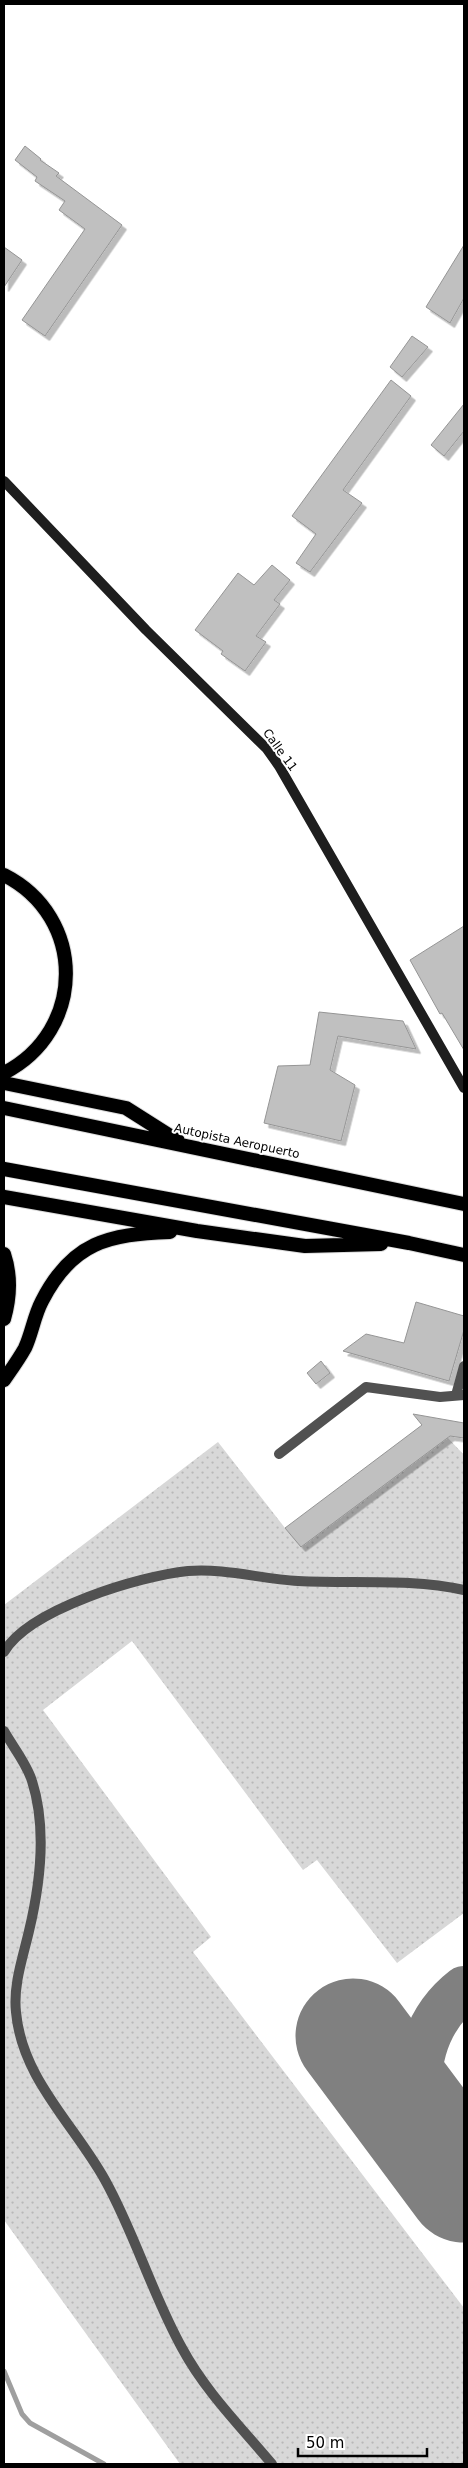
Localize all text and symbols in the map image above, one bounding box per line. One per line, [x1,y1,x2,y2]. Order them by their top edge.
street label: Calle 11 [260,726,300,774]
street label: Autopista Aeropuerto [173,1121,301,1161]
scale bar [298,2426,427,2458]
text: 50 m [306,2434,344,2452]

